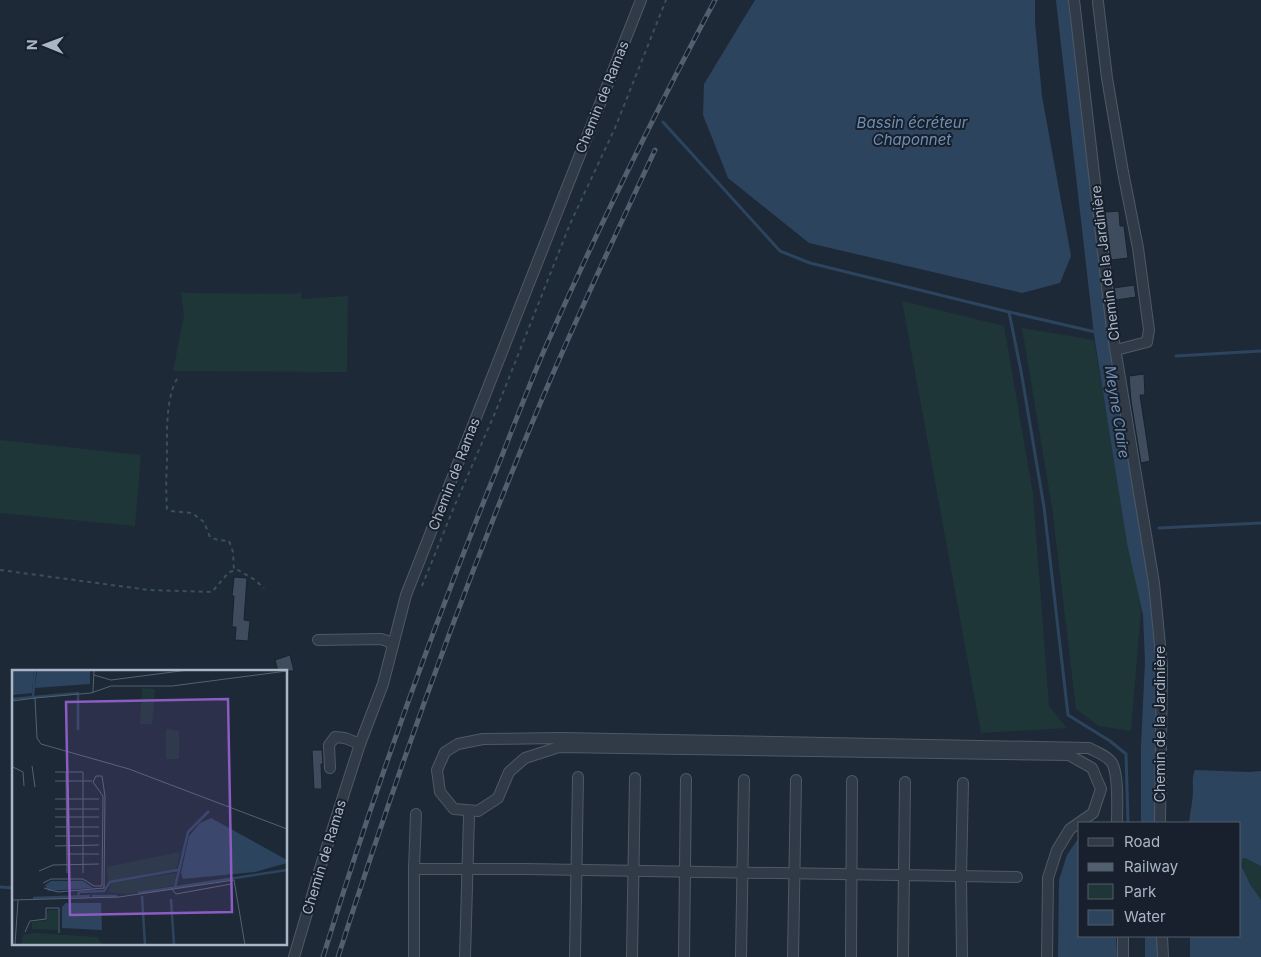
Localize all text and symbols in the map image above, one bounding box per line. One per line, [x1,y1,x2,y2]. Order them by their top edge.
north arrow [20,20,70,70]
street label: Chemin de Ramas [571,38,632,155]
text: N [23,39,40,50]
water label: Bassin écréteur Chaponnet [857,113,968,149]
street label: Chemin de la Jardinière [1087,184,1122,342]
water label: Meyne Claire [1101,364,1134,460]
street label: Chemin de Ramas [424,415,483,533]
street label: Chemin de la Jardinière [1151,646,1168,802]
inset map [12,670,288,944]
street label: Chemin de Ramas [298,797,349,916]
legend [1078,822,1241,937]
text: Road [1124,832,1160,851]
text: Railway [1124,857,1179,876]
text: Park [1124,882,1157,901]
text: Water [1124,907,1166,926]

